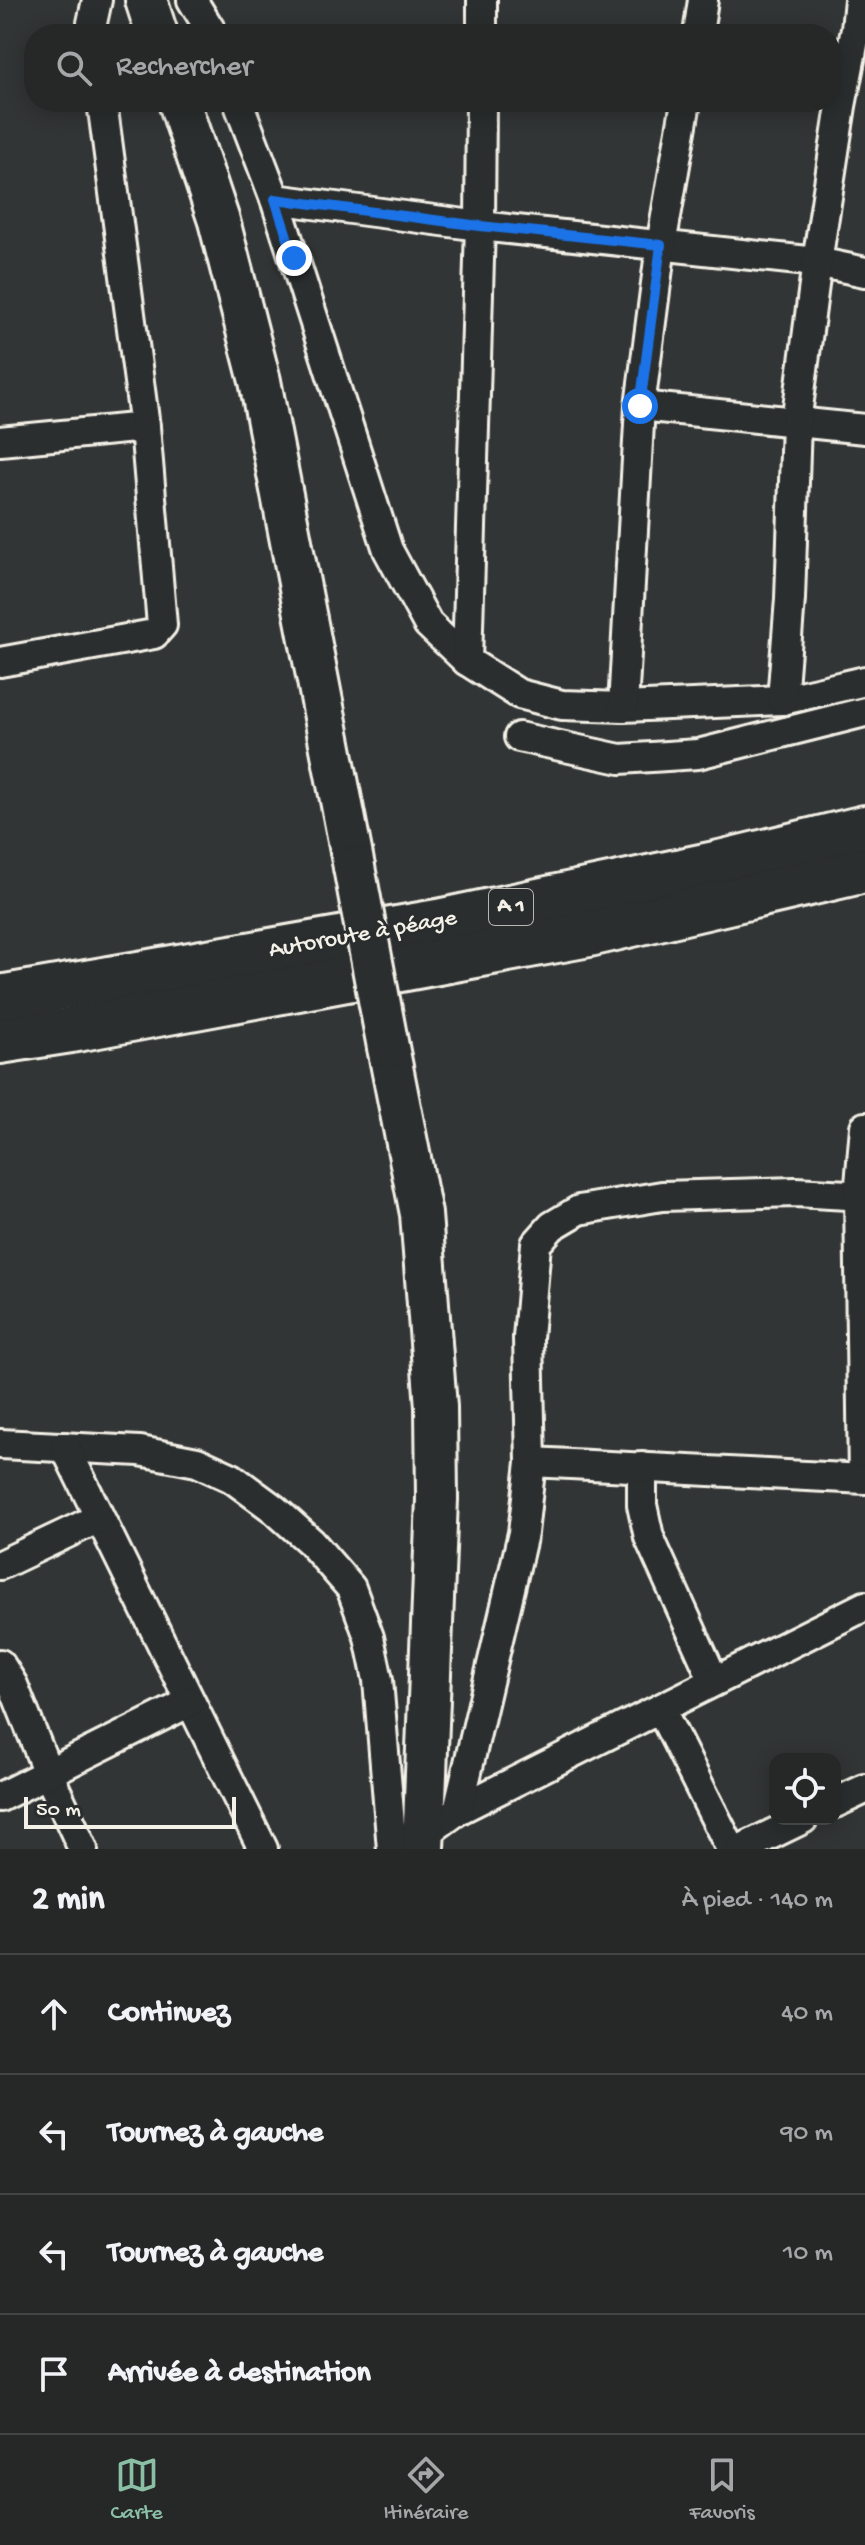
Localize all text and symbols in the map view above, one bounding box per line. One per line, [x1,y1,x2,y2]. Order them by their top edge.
search box [24,24,841,112]
icon: search [52,46,96,90]
text: Rechercher [116,51,252,86]
route end [276,240,312,276]
route start [622,388,658,424]
road number: A 1 [489,889,533,925]
street label: Autoroute à péage [267,904,460,966]
map controls [769,1753,841,1825]
button: locate [769,1753,841,1825]
scale bar [24,1793,236,1829]
text: 50 m [36,1798,81,1824]
text: 2 min [32,1881,104,1921]
text: À pied · 140 m [682,1886,833,1917]
icon: ahead [32,1992,76,2036]
text: Continuez [108,1997,230,2032]
text: 40 m [781,1999,833,2030]
icon: left [32,2112,76,2156]
text: Tournez à gauche [108,2117,323,2152]
text: 90 m [781,2119,833,2150]
icon: left [32,2232,76,2276]
text: Tournez à gauche [108,2237,323,2272]
text: 10 m [783,2239,833,2270]
icon: arrive [32,2352,76,2396]
text: Arrivée à destination [108,2357,371,2392]
tab: Carte [110,2453,163,2527]
tab: Itinéraire [384,2453,468,2527]
tab: Favoris [689,2453,755,2527]

